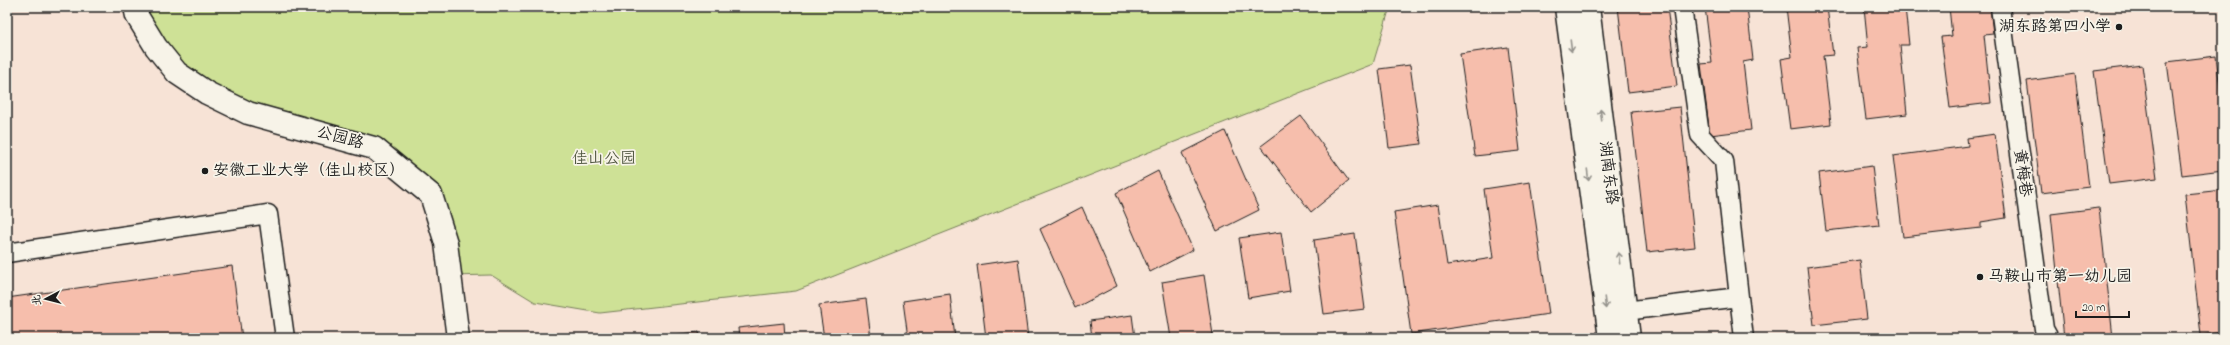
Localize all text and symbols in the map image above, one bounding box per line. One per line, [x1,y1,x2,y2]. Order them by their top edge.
place label: 湖东路第四小学 [1999,15,2111,39]
marker: 湖东路第四小学 [2114,22,2124,32]
one-way arrow [1568,39,1575,52]
one-way arrow [1597,109,1605,122]
street label: 公园路 [314,120,366,156]
street label: 湖南东路 [1592,140,1624,206]
park label: 佳山公园 [572,147,636,171]
street label: 黄梅巷 [2007,148,2037,198]
place label: 安徽工业大学（佳山校区） [213,159,405,183]
marker: 安徽工业大学（佳山校区） [200,166,210,176]
one-way arrow [1584,168,1592,181]
one-way arrow [1615,252,1622,265]
place label: 马鞍山市第一幼儿园 [1988,265,2132,289]
marker: 马鞍山市第一幼儿园 [1975,272,1985,282]
north arrow [26,279,66,319]
scale bar [2076,293,2129,319]
text: 北 [28,294,46,307]
one-way arrow [1601,297,1609,310]
text: 20 m [2082,299,2105,317]

